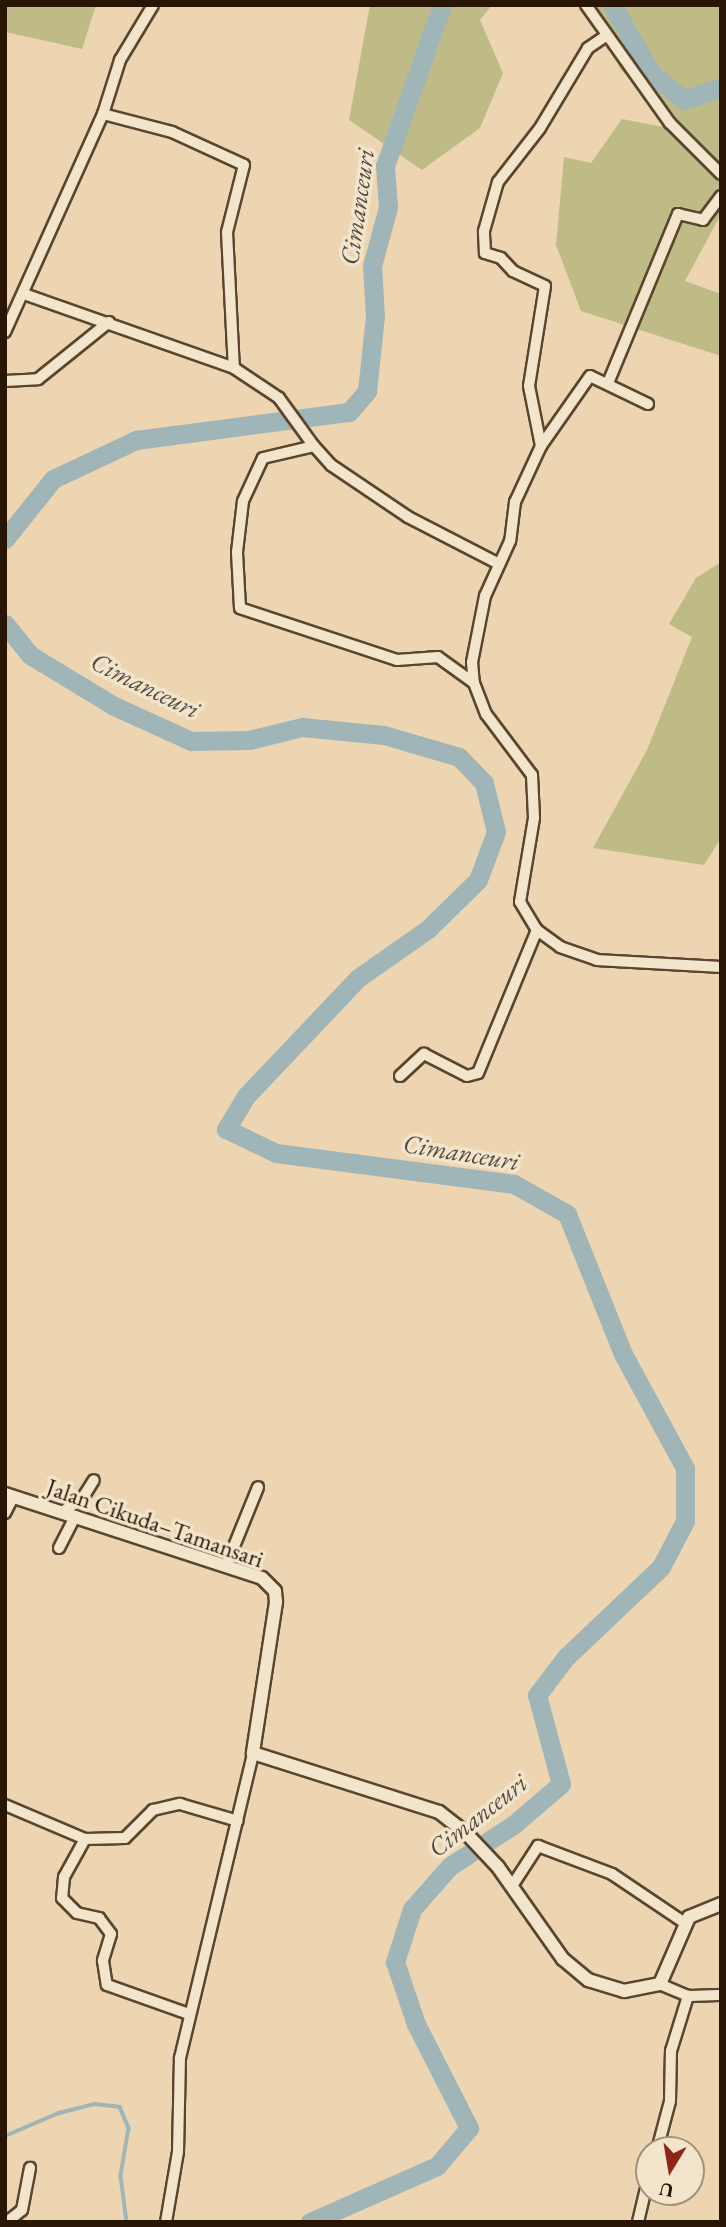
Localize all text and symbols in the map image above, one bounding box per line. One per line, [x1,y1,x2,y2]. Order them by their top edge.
water label: Cimanceuri [334,147,382,267]
water label: Cimanceuri [86,646,204,726]
water label: Cimanceuri [401,1128,521,1178]
street label: Jalan Cikuda–Tamansari [43,1472,267,1574]
water label: Cimanceuri [422,1768,534,1864]
north arrow [635,2136,705,2206]
text: U [657,2177,676,2204]

